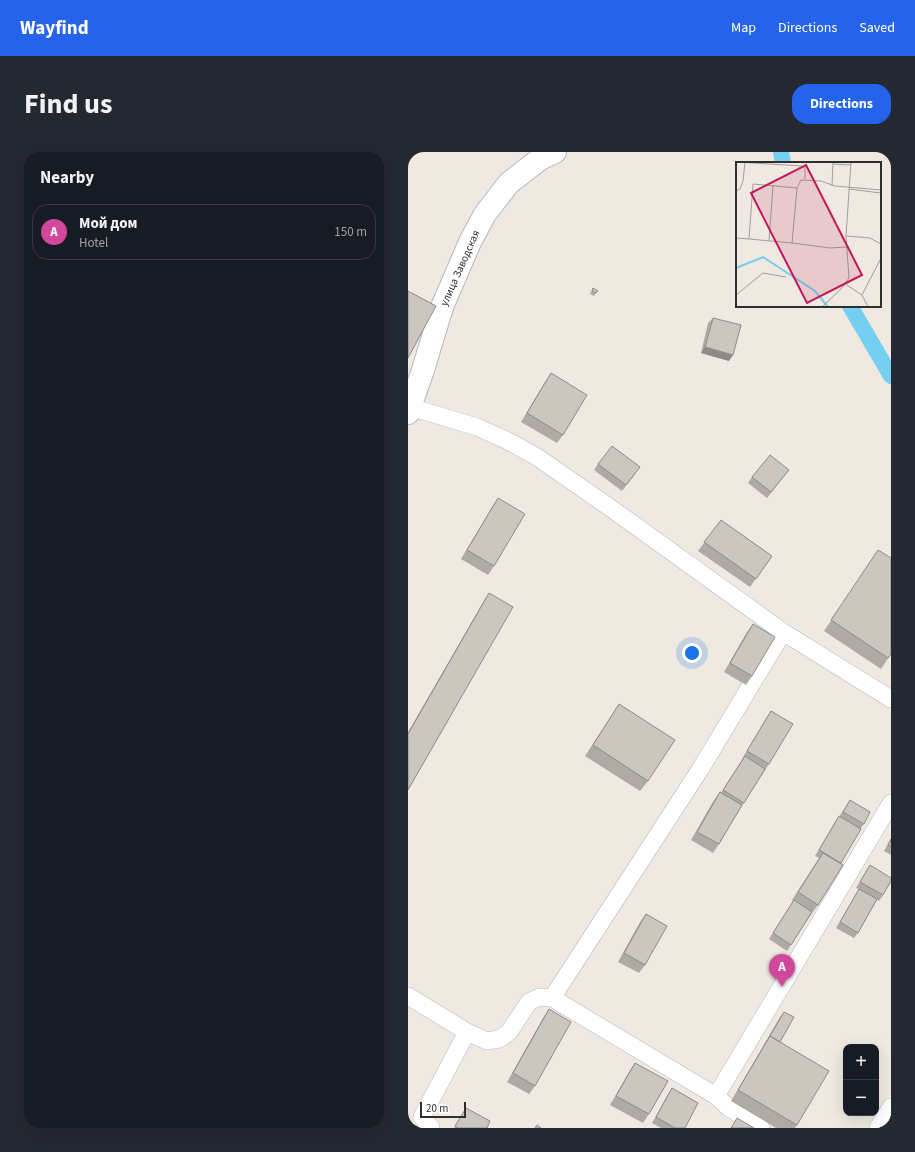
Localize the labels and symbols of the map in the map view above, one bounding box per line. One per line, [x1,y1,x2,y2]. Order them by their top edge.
inset map [736,162,881,307]
street label: улица Заводская [437,228,483,308]
your location [682,643,702,663]
pin: A [769,954,795,987]
scale bar [420,1100,466,1119]

